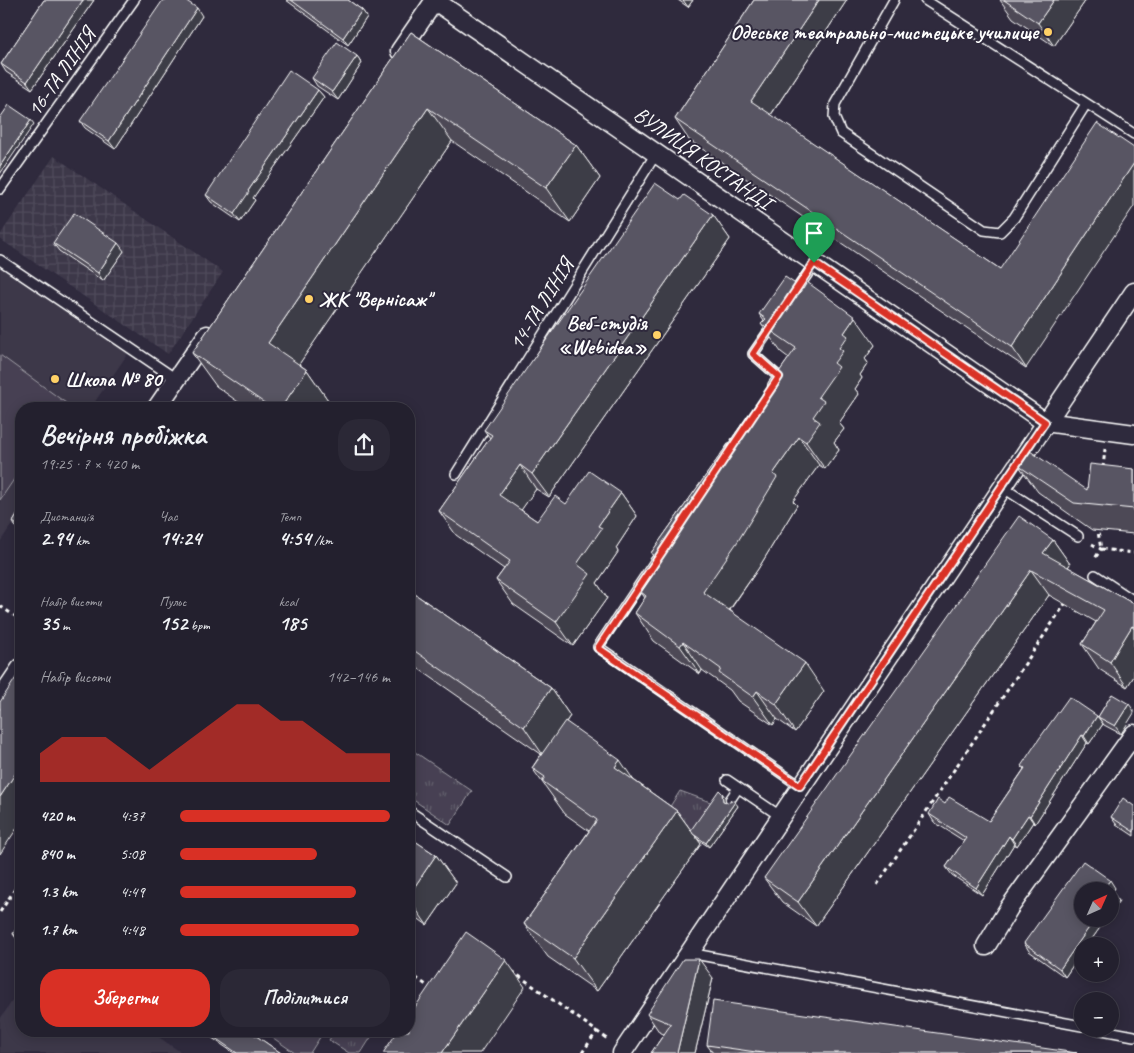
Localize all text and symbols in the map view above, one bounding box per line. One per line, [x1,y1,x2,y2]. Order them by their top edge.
place label: Одеське театрально-мистецьке училище [730,19,1040,45]
street label: 16-ТА ЛІНІЯ [21,20,103,121]
marker: Одеське театрально-мистецьке училище [1042,26,1054,38]
street label: ВУЛИЦЯ КОСТАНДІ [629,101,781,218]
pin [793,212,835,263]
icon: arrive [800,219,828,247]
street label: 14-ТА ЛІНІЯ [503,251,581,354]
place label: ЖК "Вернісаж" [319,286,436,312]
marker: ЖК "Вернісаж" [303,293,315,305]
place label: Веб-студія «Webidea» [558,310,648,360]
marker: Веб-студія «Webidea» [651,329,663,341]
place label: Школа № 80 [65,366,164,392]
marker: Школа № 80 [49,373,61,385]
text: Вечірня пробіжка [40,417,206,452]
button: share [338,419,390,471]
text: 19:25 · 7 × 420 m [40,454,139,474]
text: Дистанція [40,508,93,525]
text: Час [159,508,178,525]
text: Темп [279,508,301,525]
text: 2.94 [40,525,72,551]
text: 14:24 [159,525,201,551]
text: 4:54 [279,525,311,551]
text: km [72,532,89,549]
text: /km [311,532,333,549]
text: Набір висоти [40,593,101,610]
text: Пульс [159,593,186,610]
text: kcal [279,593,297,610]
text: 35 [40,610,59,636]
text: 152 [159,610,187,636]
text: 185 [279,610,307,636]
text: m [59,617,70,634]
text: bpm [187,617,210,634]
text: Набір висоти [40,667,110,687]
text: 142–146 m [327,667,390,687]
text: 420 m [40,806,75,826]
text: 4:37 [120,806,145,826]
text: 840 m [40,844,75,864]
text: 5:08 [120,844,145,864]
text: 1.3 km [40,882,77,902]
text: 4:49 [120,882,145,902]
north arrow [1074,882,1119,928]
map controls [1074,882,1119,1037]
text: 1.7 km [40,920,77,940]
text: 4:48 [120,920,145,940]
button: + [1074,937,1119,982]
button: Зберегти [40,969,210,1027]
button: Поділитися [220,969,390,1027]
button: − [1074,992,1119,1037]

